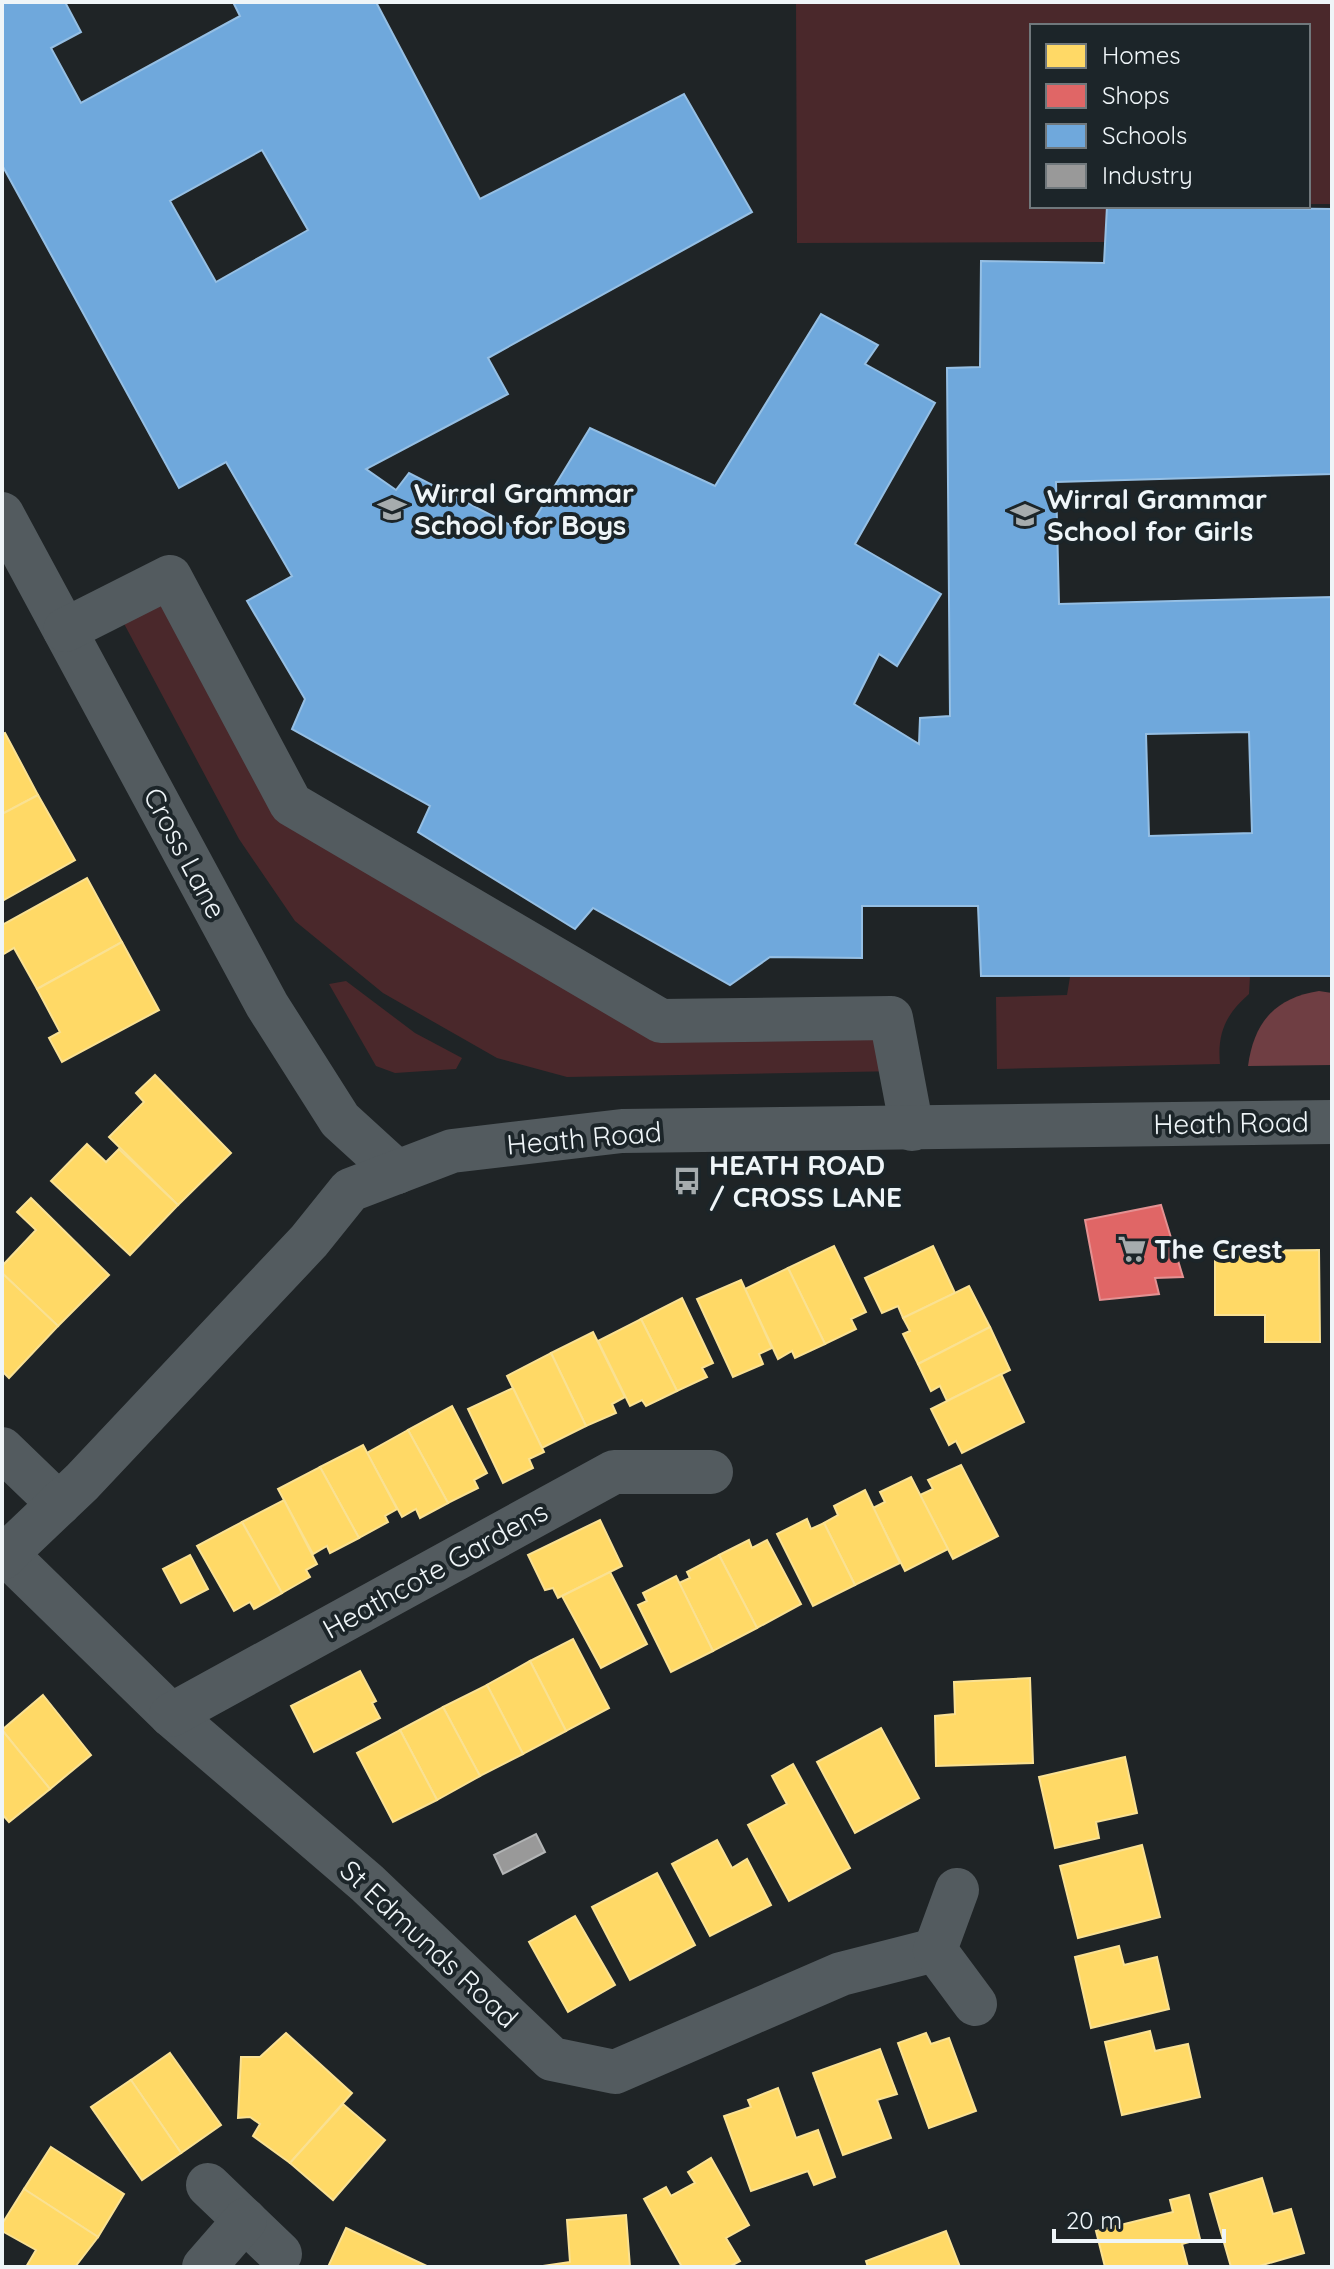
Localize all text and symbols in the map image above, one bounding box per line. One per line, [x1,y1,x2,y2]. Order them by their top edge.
legend [1030,24,1310,208]
text: Homes [1102,40,1180,70]
text: Shops [1102,80,1169,110]
text: Schools [1102,120,1187,150]
text: Industry [1102,160,1193,190]
place label: Wirral Grammar School for Boys [414,475,634,542]
place label: Wirral Grammar School for Girls [1047,481,1267,548]
school or university icon: Wirral Grammar School for Boys [377,494,407,524]
school or university icon: Wirral Grammar School for Girls [1010,500,1040,530]
street label: Cross Lane [136,781,234,924]
street label: Heath Road [1153,1104,1309,1141]
street label: Heath Road [505,1113,663,1162]
place label: HEATH ROAD / CROSS LANE [709,1147,902,1214]
bus stop icon: HEATH ROAD / CROSS LANE [672,1166,702,1196]
place label: The Crest [1154,1231,1283,1266]
supermarket icon: The Crest [1117,1234,1147,1264]
street label: Heathcote Gardens [316,1493,553,1646]
street label: St Edmunds Road [333,1852,526,2035]
scale bar [1054,2193,1224,2243]
text: 20 m [1066,2205,1122,2235]

